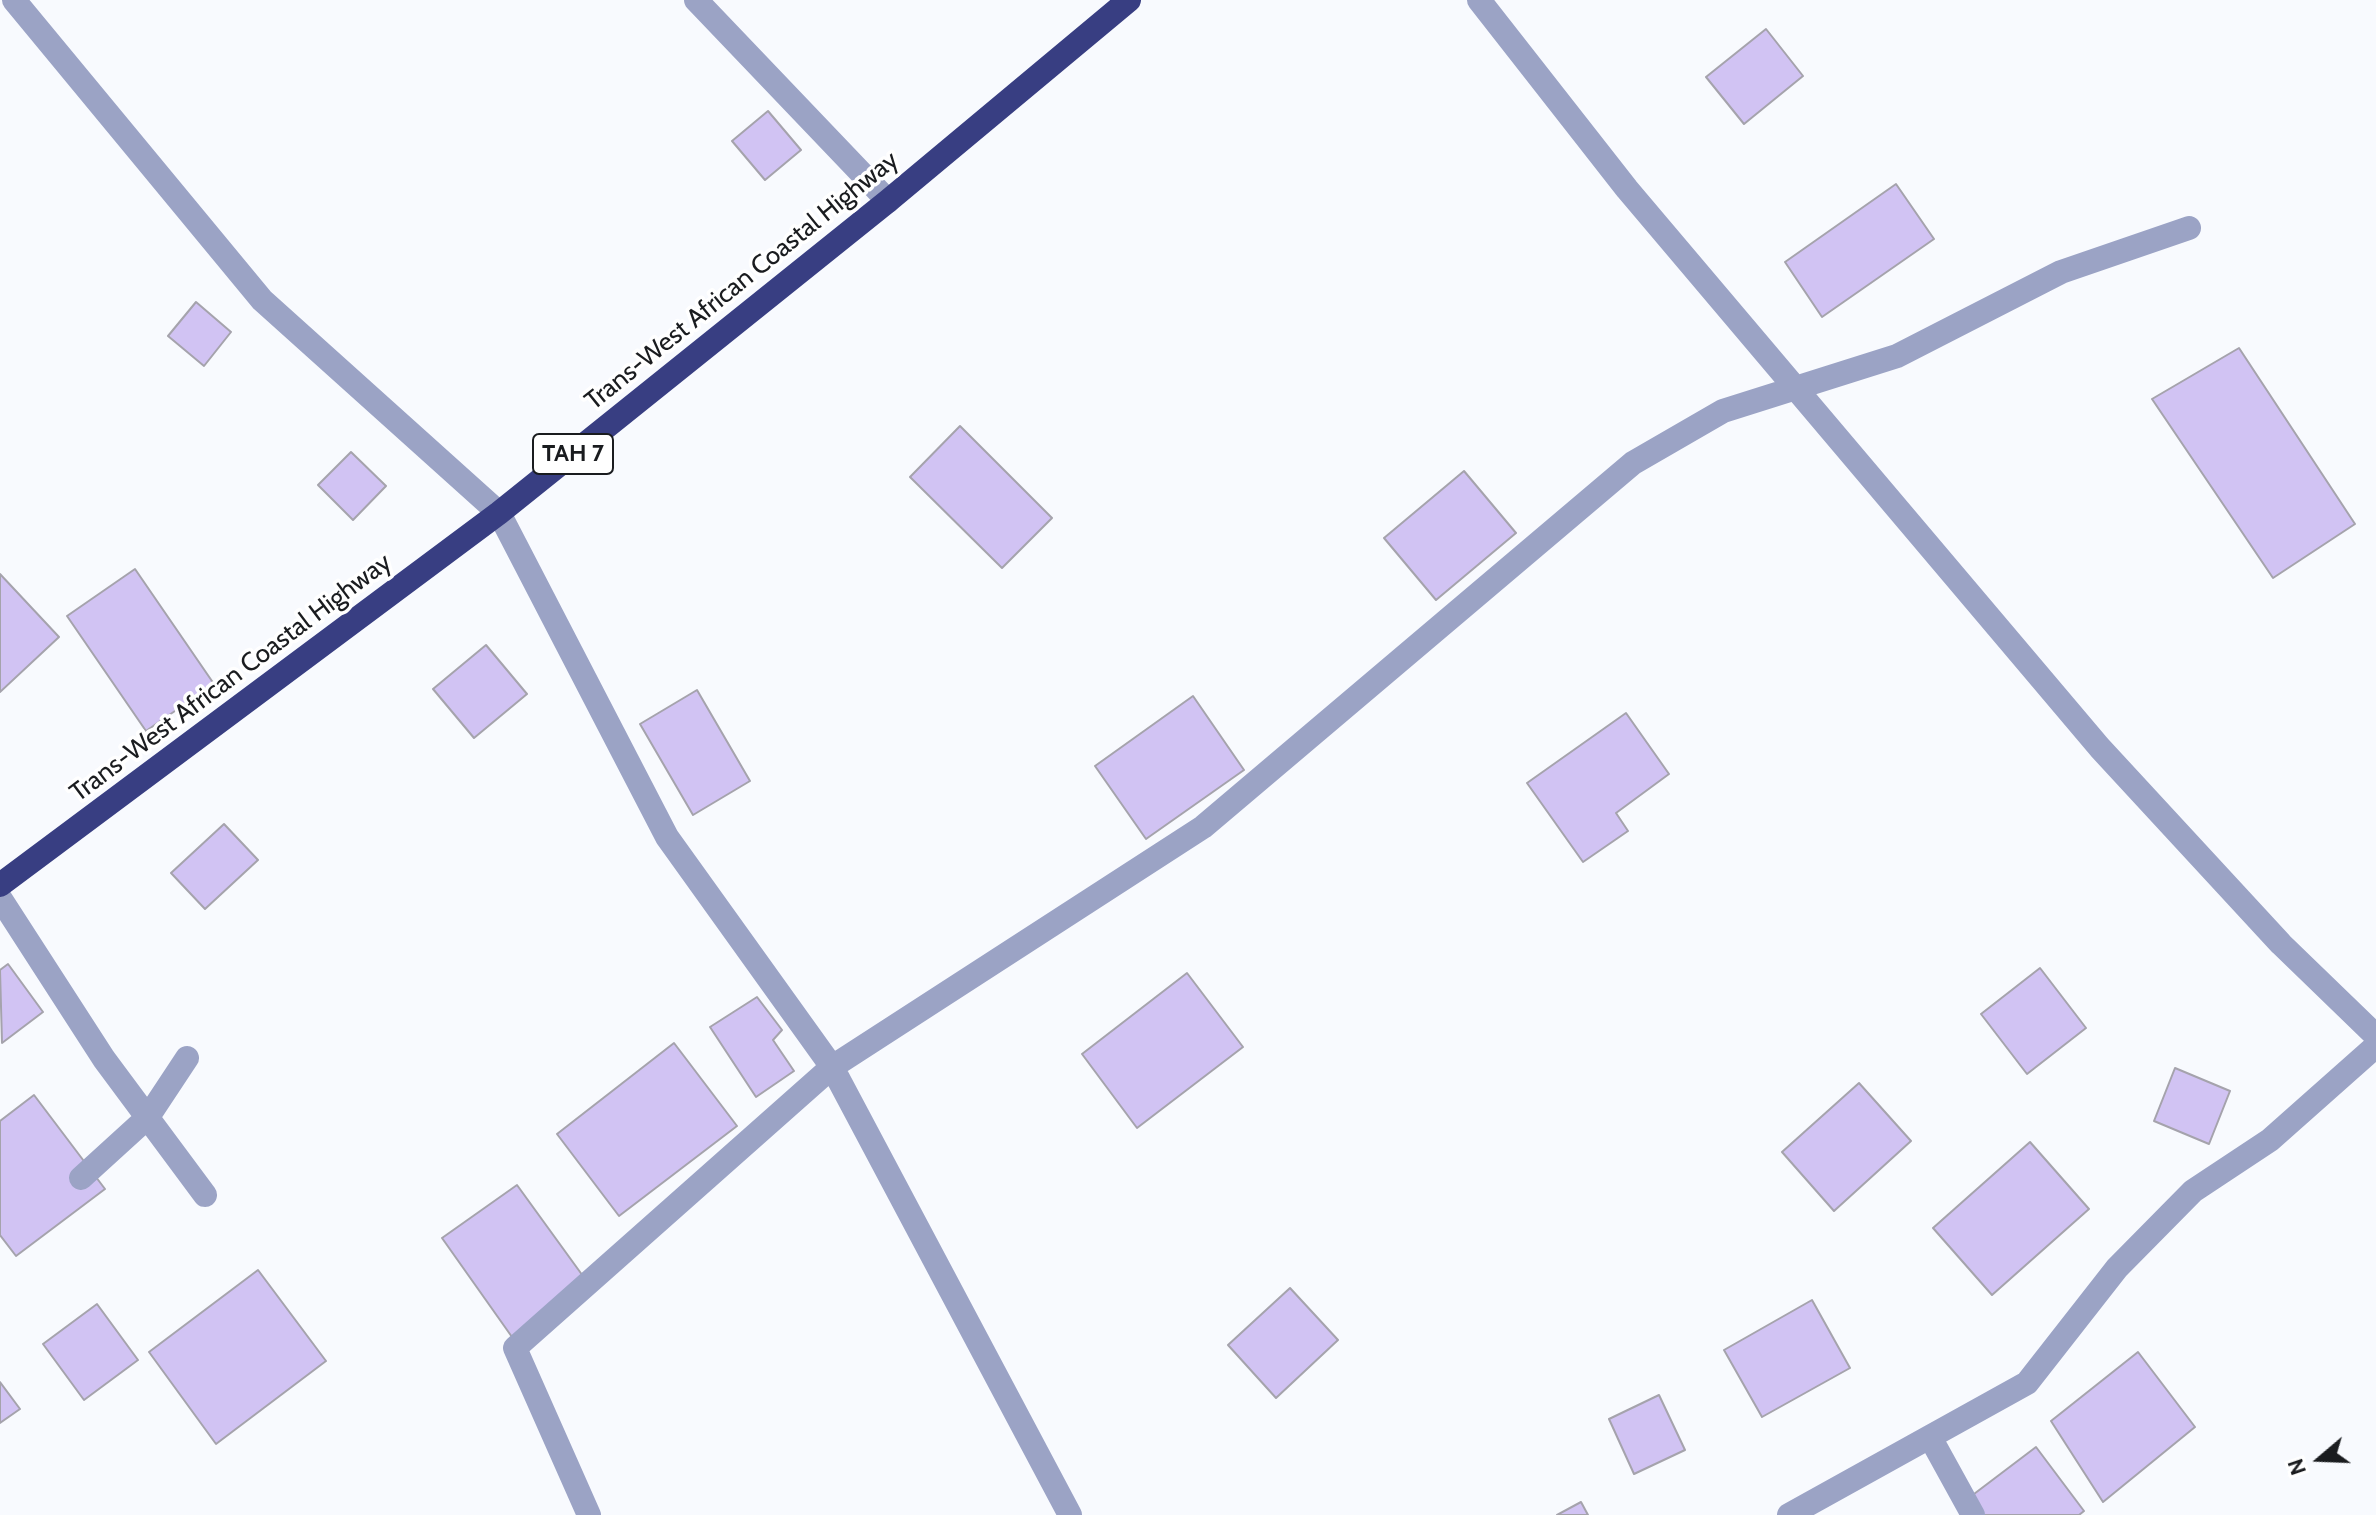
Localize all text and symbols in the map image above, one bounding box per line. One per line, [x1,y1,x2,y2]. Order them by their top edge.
street label: Trans-West African Coastal Highway [579,145,905,417]
road number: TAH 7 [533,434,613,474]
street label: Trans-West African Coastal Highway [64,547,398,809]
north arrow [2280,1419,2360,1499]
text: N [2282,1455,2312,1479]

